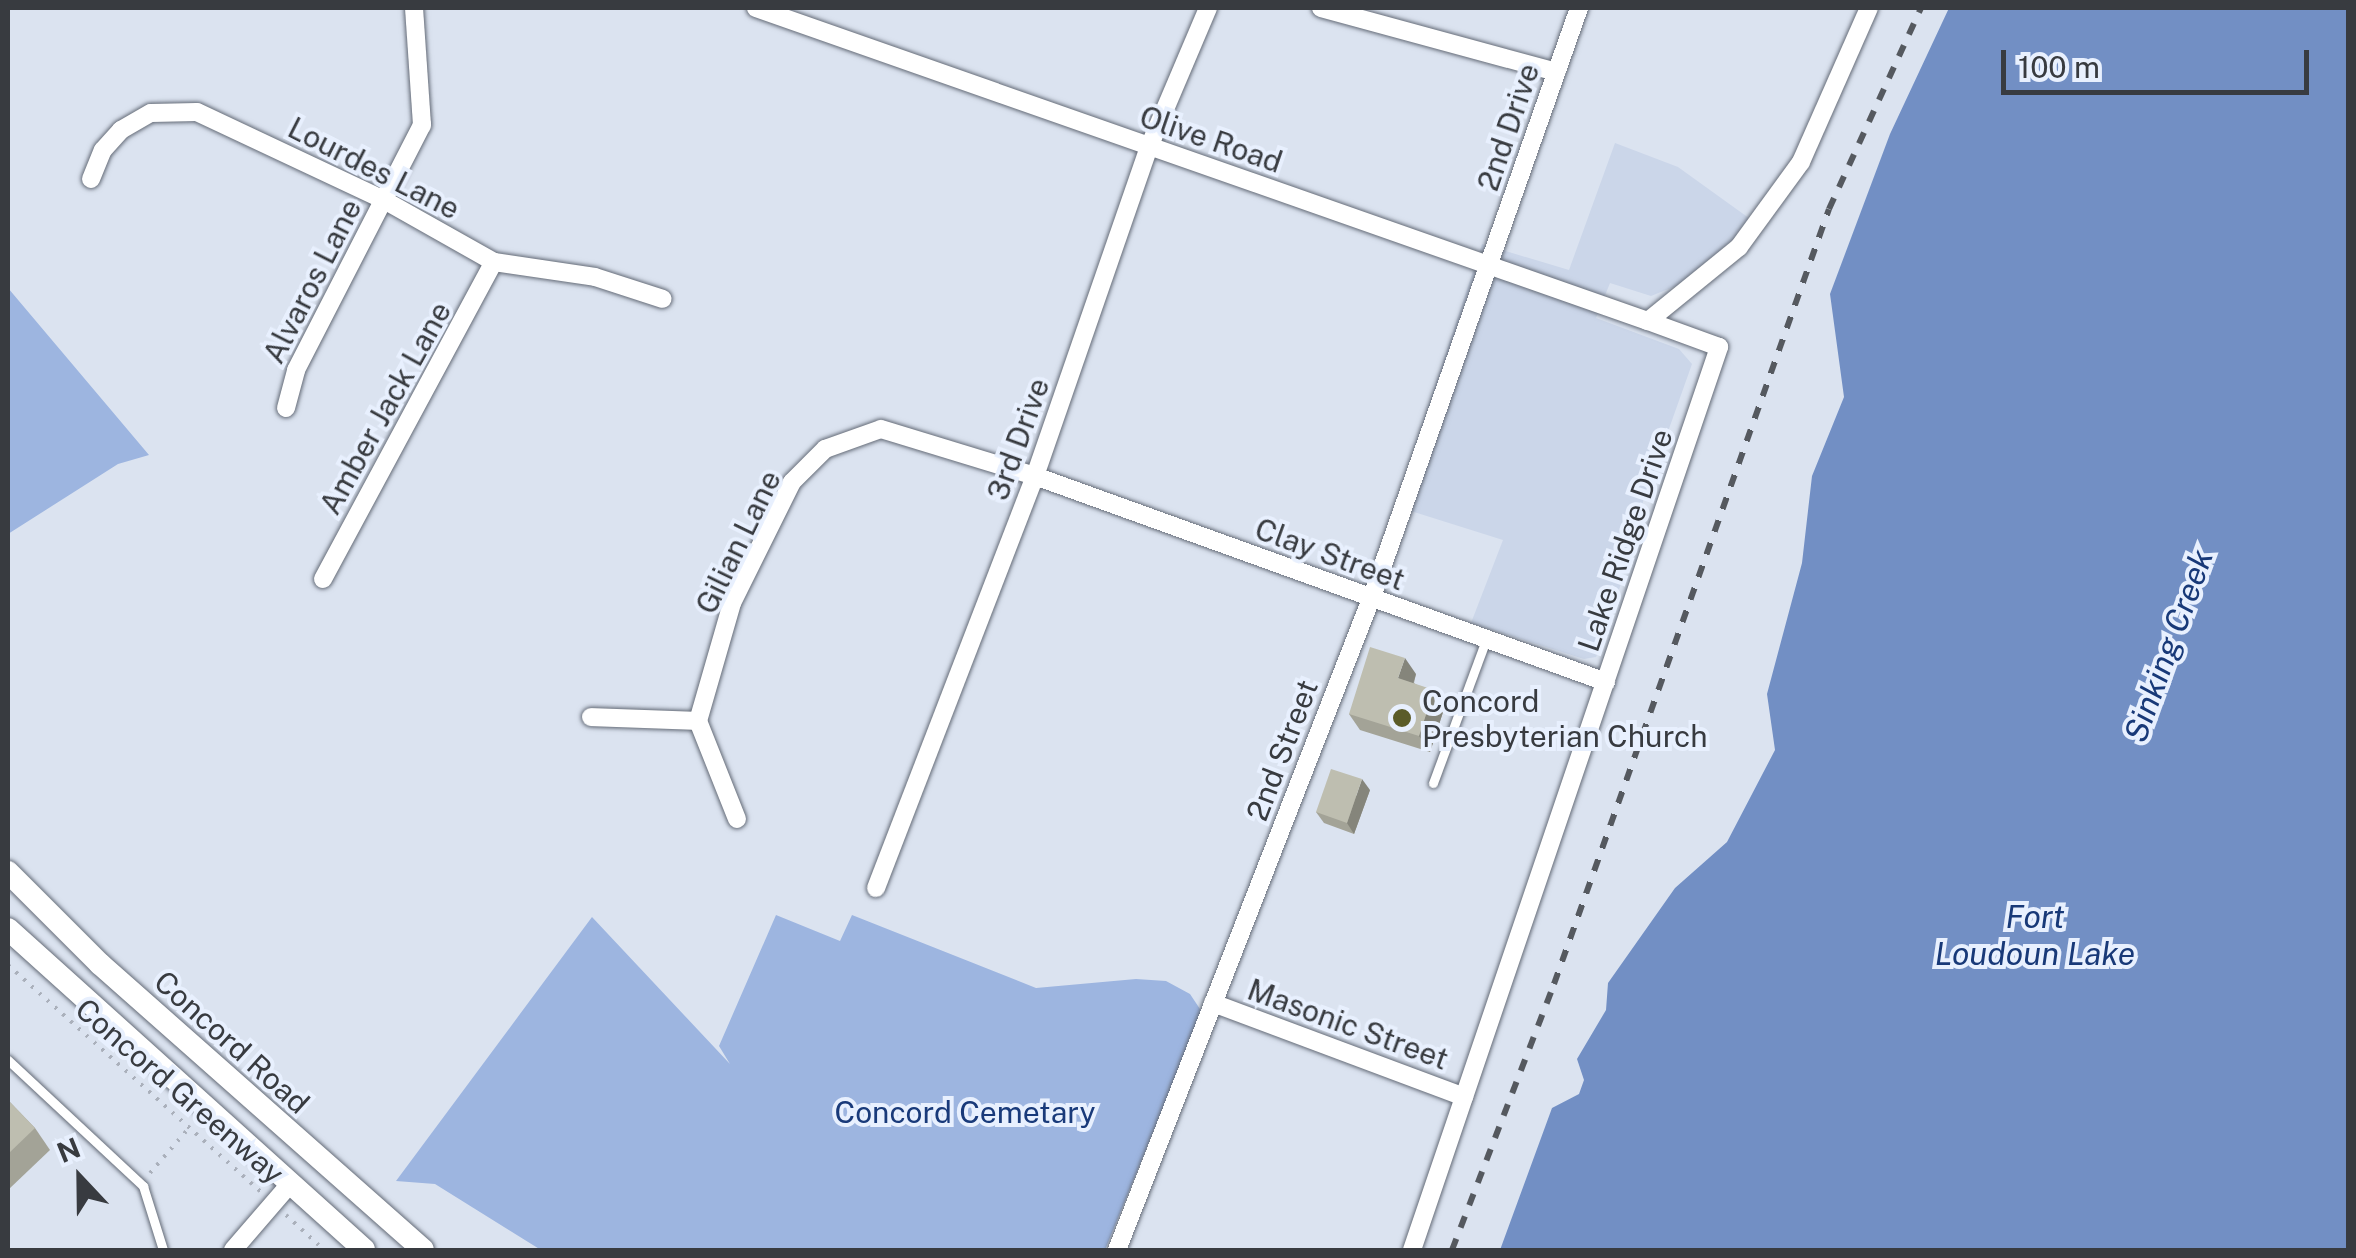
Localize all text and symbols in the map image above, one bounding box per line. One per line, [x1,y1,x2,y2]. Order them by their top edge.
scale bar [2006,30,2314,92]
text: 100 m [2018,49,2100,85]
street label: 2nd Drive [1469,59,1547,195]
street label: Olive Road [1135,98,1287,180]
street label: Lourdes Lane [282,109,466,227]
street label: Alvaros Lane [255,193,369,369]
street label: Amber Jack Lane [312,295,458,521]
street label: 3rd Drive [979,373,1057,505]
street label: Lake Ridge Drive [1570,424,1680,656]
street label: Gilian Lane [688,465,788,619]
street label: Clay Street [1250,510,1410,598]
water label: Sinking Creek [2116,544,2222,748]
street label: 2nd Street [1239,674,1325,826]
place label: Concord Presbyterian Church [1422,683,1708,754]
marker: Concord Presbyterian Church [1391,707,1413,729]
water label: Fort Loudoun Lake [1935,899,2135,974]
street label: Concord Road [147,963,317,1121]
street label: Masonic Street [1243,971,1453,1077]
street label: Concord Greenway [69,991,291,1191]
park label: Concord Cemetary [835,1094,1095,1130]
north arrow [30,1128,130,1228]
text: N [52,1130,85,1169]

